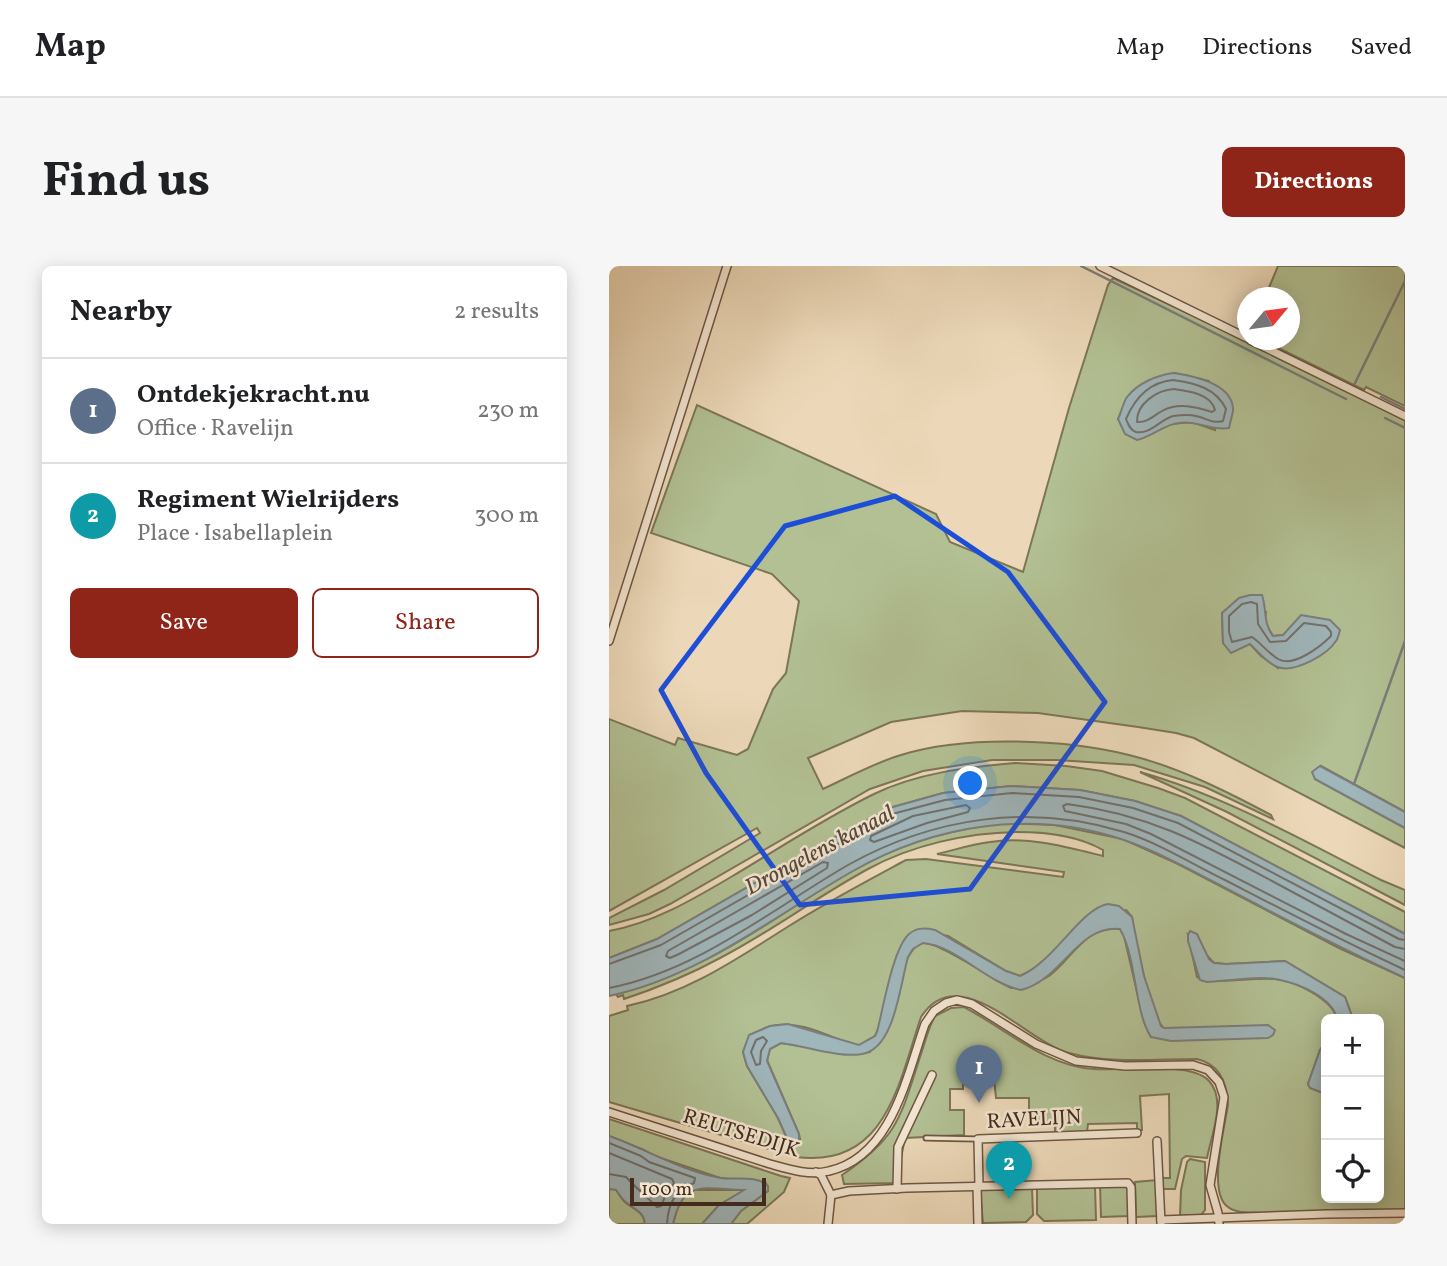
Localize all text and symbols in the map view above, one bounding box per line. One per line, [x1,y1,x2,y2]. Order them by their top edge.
text: Map [35,25,106,71]
text: Map [1116,31,1164,65]
text: Directions [1202,31,1312,65]
text: Saved [1350,31,1412,65]
button: Directions [1222,147,1405,217]
text: Find us [42,148,210,217]
north arrow [1237,287,1300,350]
text: Nearby [70,291,172,333]
text: 2 results [454,296,539,328]
text: Ontdekjekracht.nu [137,377,370,413]
text: 1 [88,395,98,427]
text: 230 m [477,395,539,427]
text: Office · Ravelijn [137,413,294,445]
text: Regiment Wielrijders [137,482,399,518]
text: 2 [87,500,99,532]
text: 300 m [475,500,539,532]
text: Place · Isabellaplein [137,518,333,550]
button: Save [70,588,298,658]
button: Share [312,588,539,658]
your location [953,766,987,800]
water label: Drongelens kanaal [739,798,901,904]
map controls [1321,1014,1384,1203]
button: + [1321,1014,1384,1077]
pin: 1 [956,1045,1002,1103]
button: − [1321,1077,1384,1140]
street label: REUTSEDIJK [679,1102,803,1166]
street label: RAVELIJN [986,1103,1082,1137]
button: locate [1321,1140,1384,1203]
pin: 2 [986,1141,1032,1199]
scale bar [630,1175,767,1207]
text: 100 m [641,1177,692,1203]

